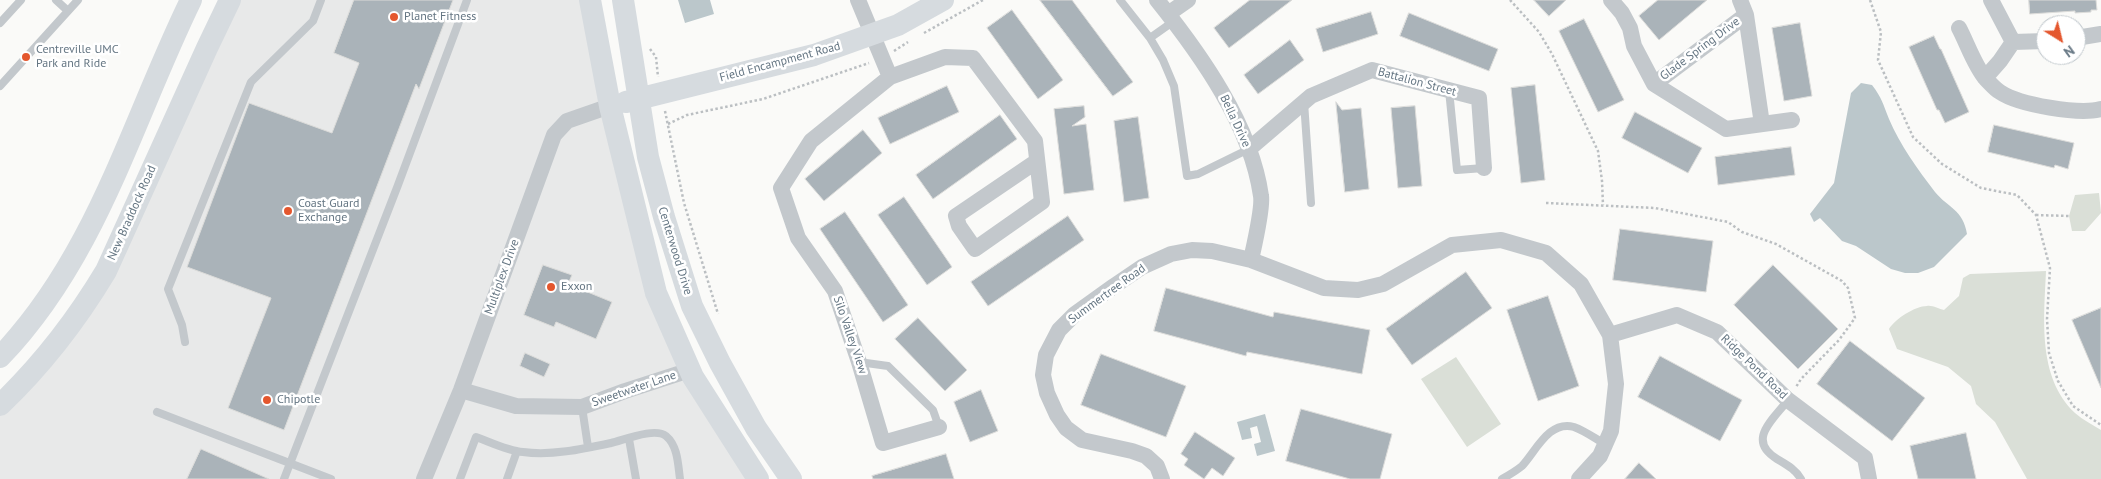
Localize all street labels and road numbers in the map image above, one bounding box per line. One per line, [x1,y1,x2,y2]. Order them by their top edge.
street label: Glade Spring Drive [1657,14,1743,84]
street label: Field Encampment Road [718,39,842,85]
street label: Battalion Street [1376,65,1458,99]
street label: Bella Drive [1217,93,1253,149]
street label: New Braddock Road [105,163,159,263]
street label: Centerwood Drive [655,205,695,297]
street label: Multiplex Drive [482,237,522,317]
street label: Summertree Road [1066,261,1148,327]
street label: Silo Valley View [830,294,870,376]
street label: Ridge Pond Road [1718,332,1790,402]
street label: Sweetwater Lane [590,368,678,410]

